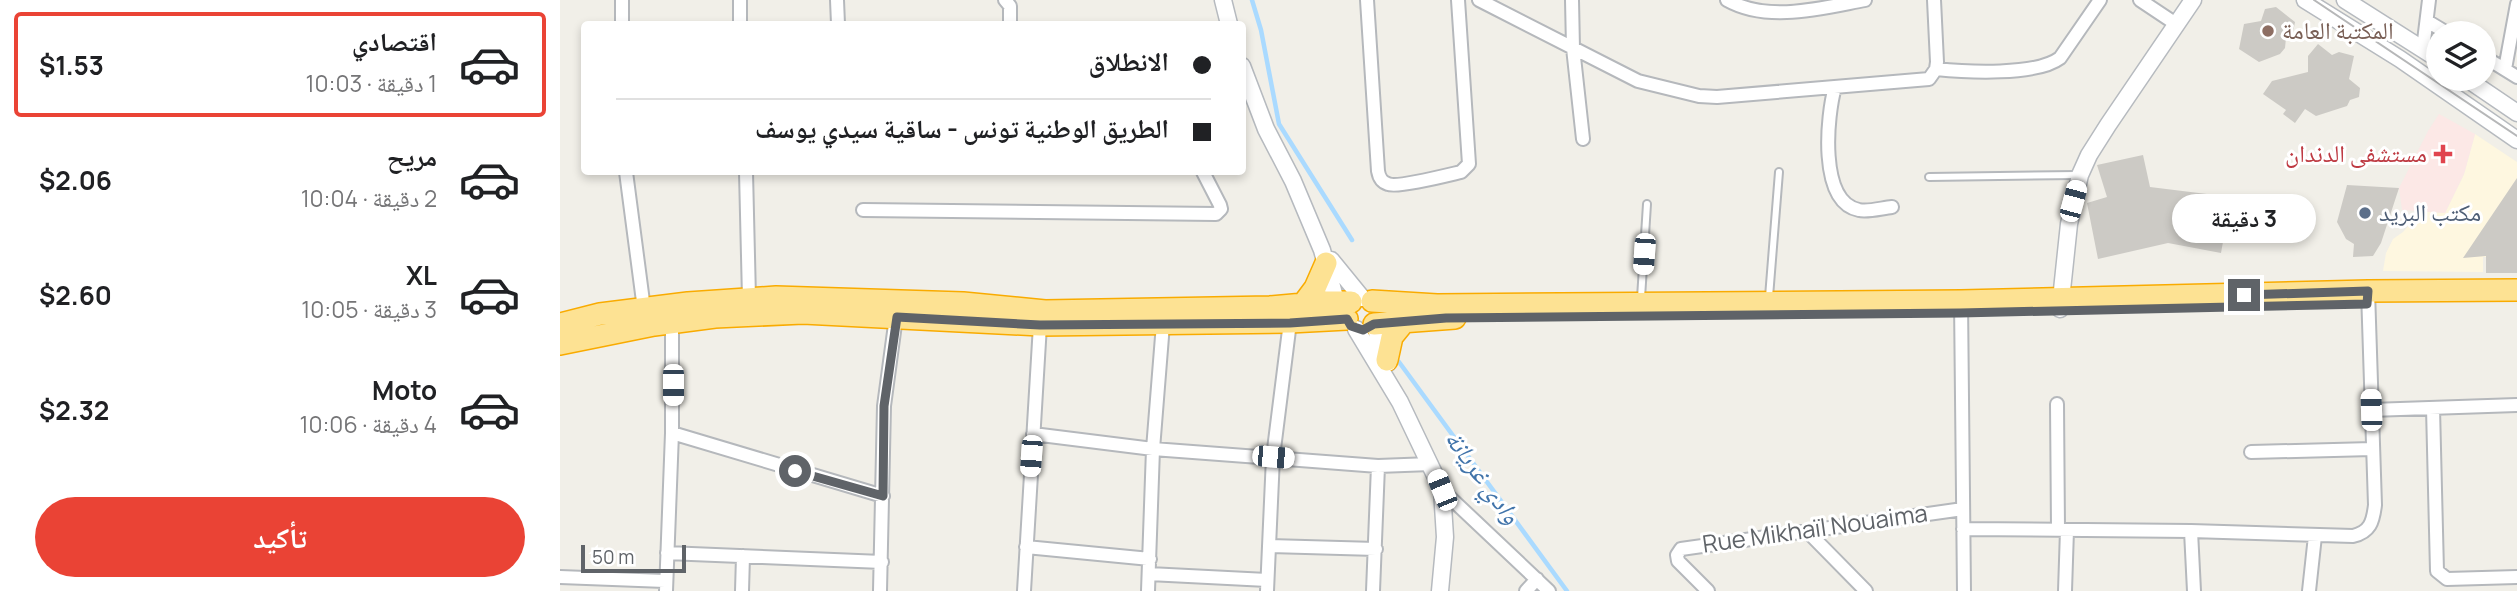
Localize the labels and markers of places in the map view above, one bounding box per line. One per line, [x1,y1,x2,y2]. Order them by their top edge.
place label: المكتبة العامة [2282,13,2394,46]
marker: المكتبة العامة [2260,23,2276,39]
place label: مستشفى الدندان [2285,136,2427,169]
marker: مستشفى الدندان [2433,144,2453,164]
place label: مكتب البريد [2379,195,2481,228]
marker: مكتب البريد [2357,205,2373,221]

